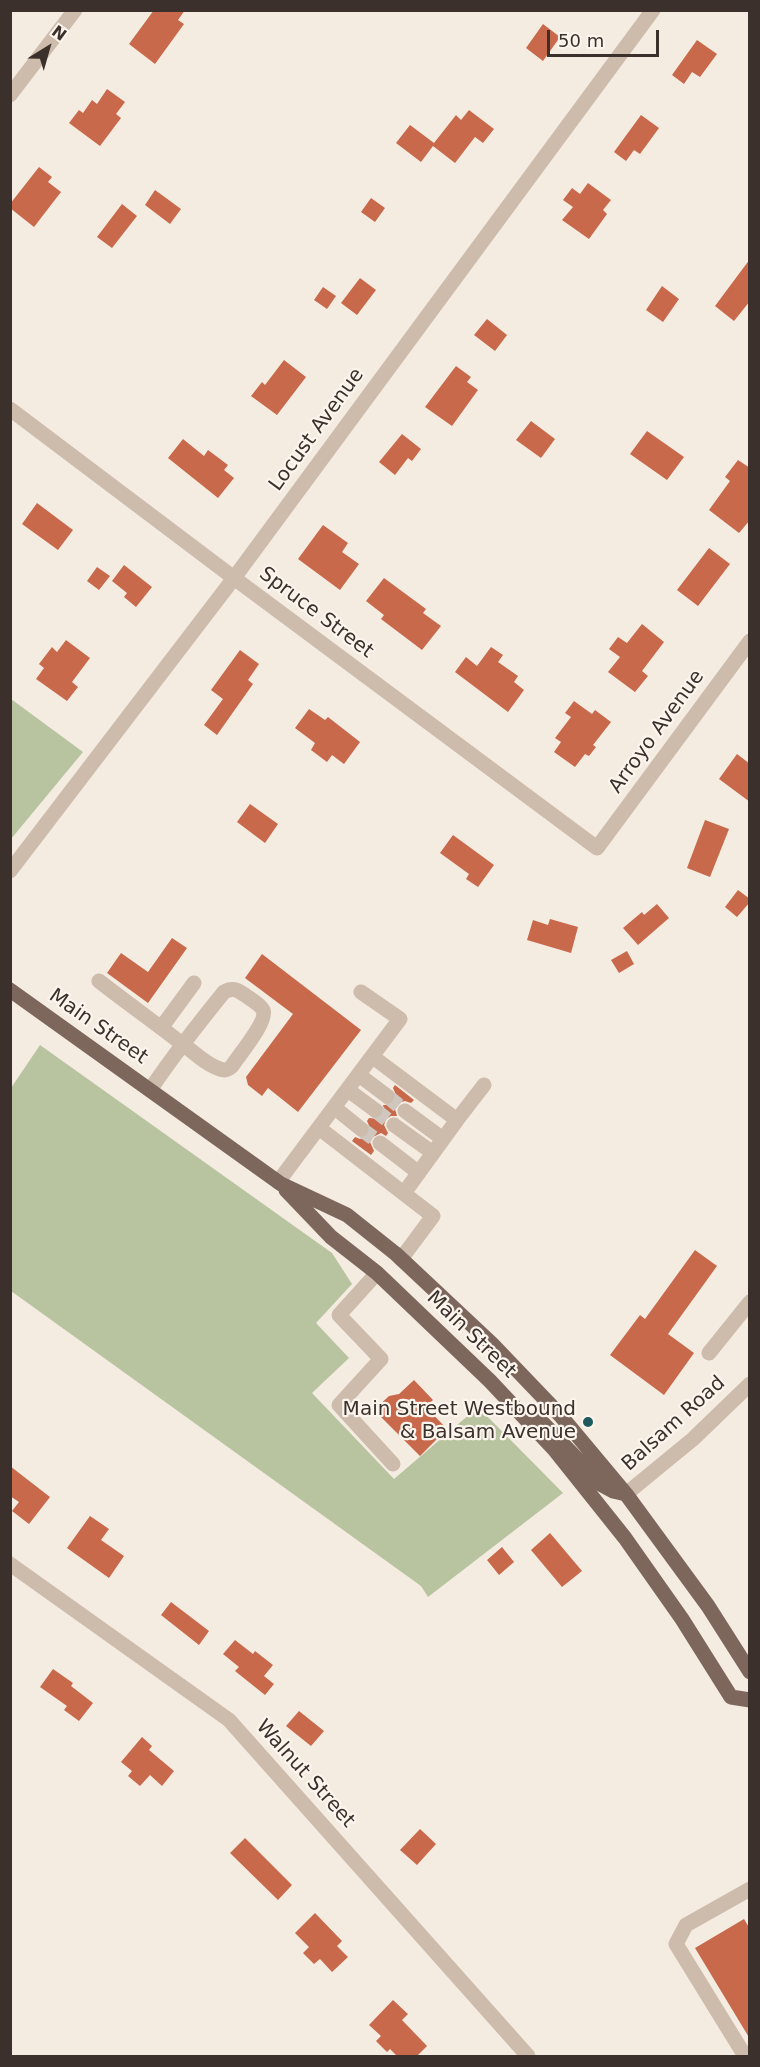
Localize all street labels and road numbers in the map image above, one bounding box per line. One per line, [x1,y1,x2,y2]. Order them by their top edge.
street label: Locust Avenue [264,364,370,496]
street label: Spruce Street [254,562,378,664]
street label: Arroyo Avenue [604,666,710,798]
street label: Main Street [44,984,152,1070]
street label: Main Street [421,1286,521,1384]
street label: Balsam Road [618,1372,730,1476]
street label: Walnut Street [250,1715,360,1833]

